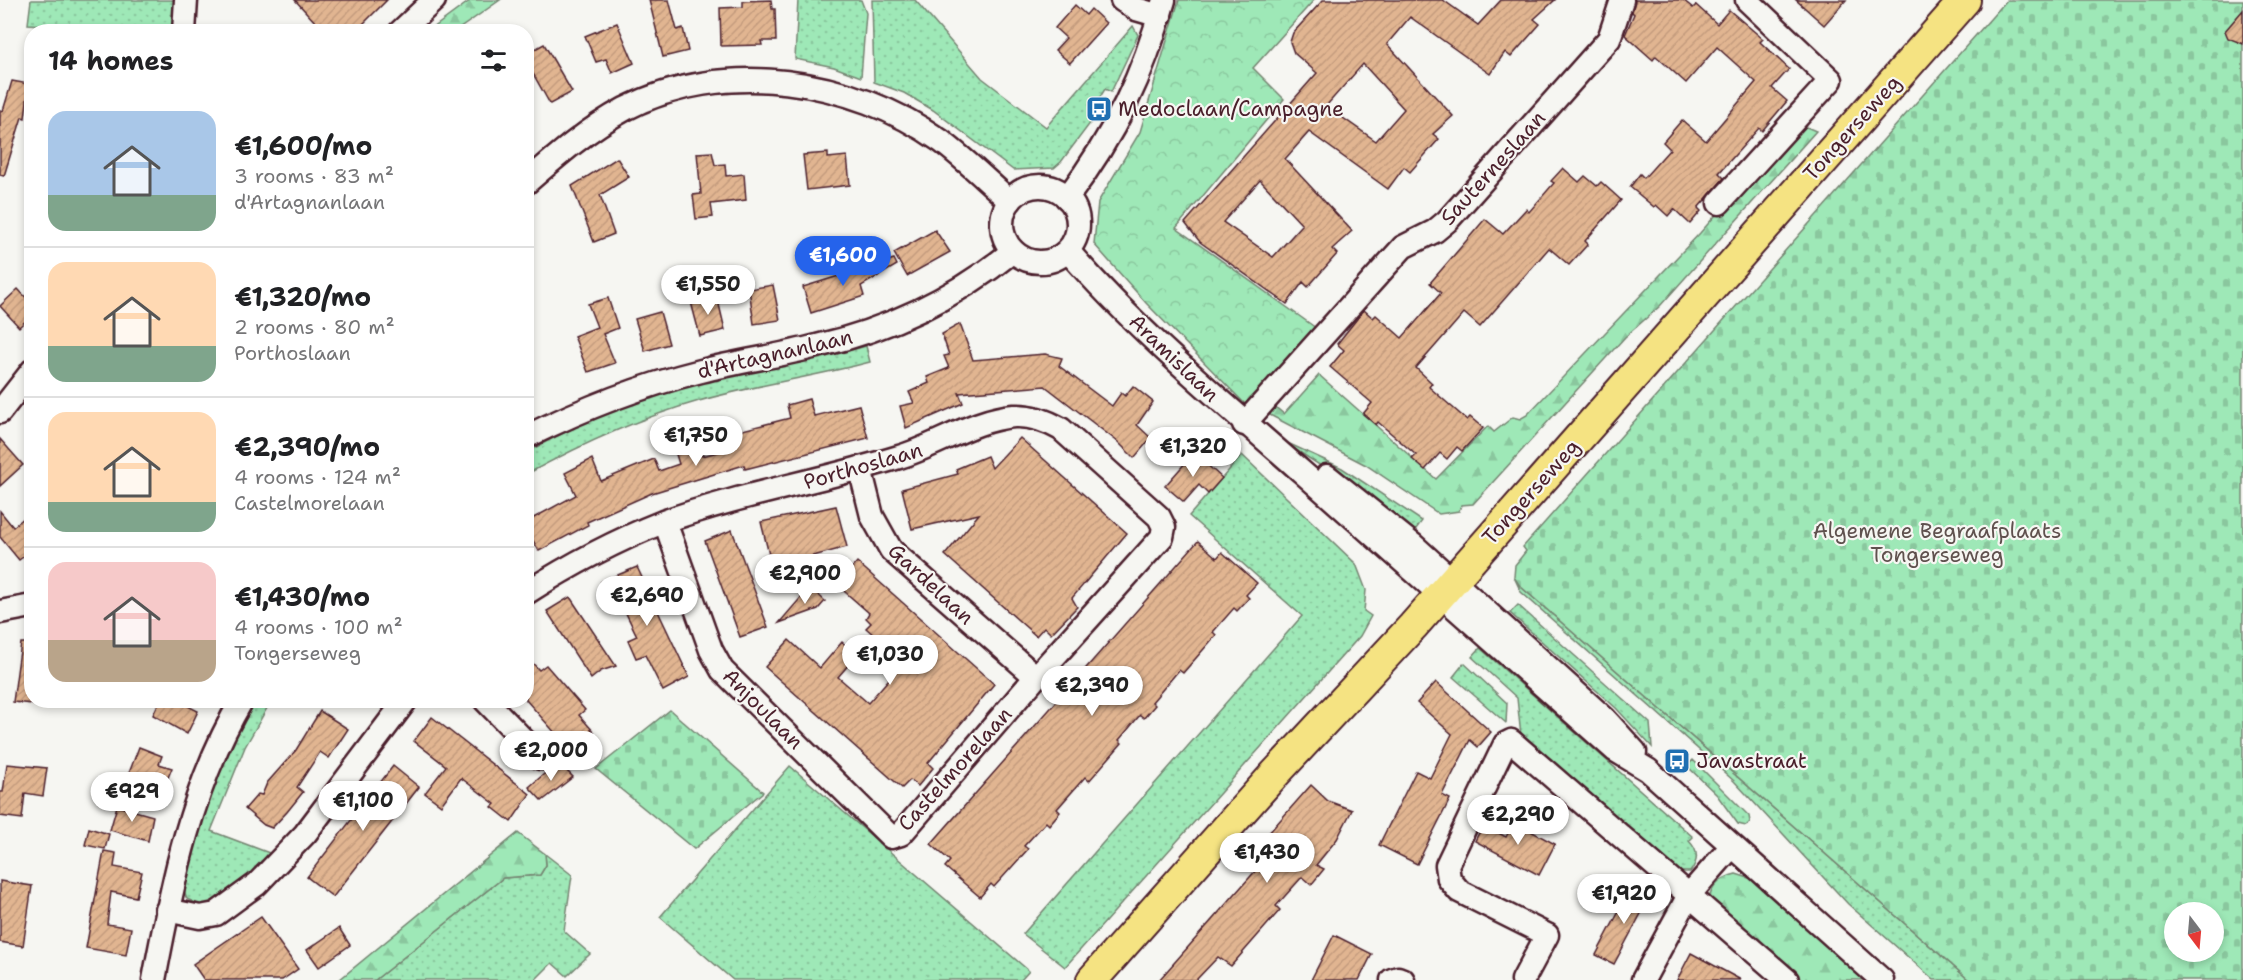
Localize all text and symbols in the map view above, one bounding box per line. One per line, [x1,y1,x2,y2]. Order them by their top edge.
text: 14 homes [48,43,174,78]
icon: filters [477,44,510,77]
street label: Tongerseweg [1797,69,1907,187]
bus stop icon: Medoclaan/Campagne [1084,94,1114,124]
place label: Medoclaan/Campagne [1118,95,1344,123]
street label: Sauterneslaan [1434,105,1552,231]
text: €1,600/mo [234,128,372,163]
icon: home [96,135,168,207]
text: 3 rooms · 83 m² [234,163,394,189]
text: d'Artagnanlaan [234,189,385,215]
pin: €1,600 [794,236,892,287]
text: €1,600 [809,242,877,268]
pin: €1,550 [659,265,757,316]
text: €1,550 [675,271,741,297]
text: €1,320/mo [234,279,371,314]
icon: home [96,286,168,358]
street label: Aramislaan [1123,308,1225,408]
text: 2 rooms · 80 m² [234,314,395,340]
street label: d'Artagnanlaan [695,323,855,385]
text: Porthoslaan [234,340,351,366]
pin: €1,750 [647,416,745,467]
text: €1,750 [664,422,728,448]
pin: €1,320 [1144,427,1242,478]
text: €2,390/mo [234,429,380,464]
text: €1,320 [1159,433,1227,459]
street label: Tongerseweg [1476,433,1586,551]
icon: home [96,436,168,508]
street label: Porthoslaan [800,436,926,496]
text: 4 rooms · 124 m² [234,464,401,490]
text: Castelmorelaan [234,490,385,516]
park label: Algemene Begraafplaats Tongerseweg [1813,517,2061,569]
street label: Gardelaan [882,537,980,631]
pin: €2,900 [756,554,854,605]
text: €2,900 [769,560,841,586]
pin: €2,690 [598,576,696,627]
text: €1,430/mo [234,579,370,614]
text: €2,690 [610,582,684,608]
icon: home [96,586,168,658]
text: 4 rooms · 100 m² [234,614,403,640]
pin: €1,030 [841,635,939,686]
text: Tongerseweg [234,640,361,666]
text: €1,030 [856,641,924,667]
street label: Anjoulaan [717,663,810,756]
pin: €2,390 [1043,666,1141,717]
text: €2,390 [1055,672,1129,698]
street label: Castelmorelaan [892,701,1018,837]
pin: €2,000 [502,731,600,782]
text: €2,000 [514,737,588,763]
bus stop icon: Javastraat [1662,746,1692,776]
place label: Javastraat [1696,747,1807,775]
pin: €929 [96,772,168,823]
text: €929 [105,778,159,804]
pin: €1,100 [314,781,412,832]
text: €1,100 [332,787,394,813]
pin: €2,290 [1469,795,1567,846]
text: €2,290 [1481,801,1555,827]
pin: €1,430 [1218,833,1316,884]
text: €1,430 [1234,839,1300,865]
pin: €1,920 [1575,874,1673,925]
text: €1,920 [1591,880,1657,906]
north arrow [2164,902,2224,962]
map controls [2164,902,2224,962]

